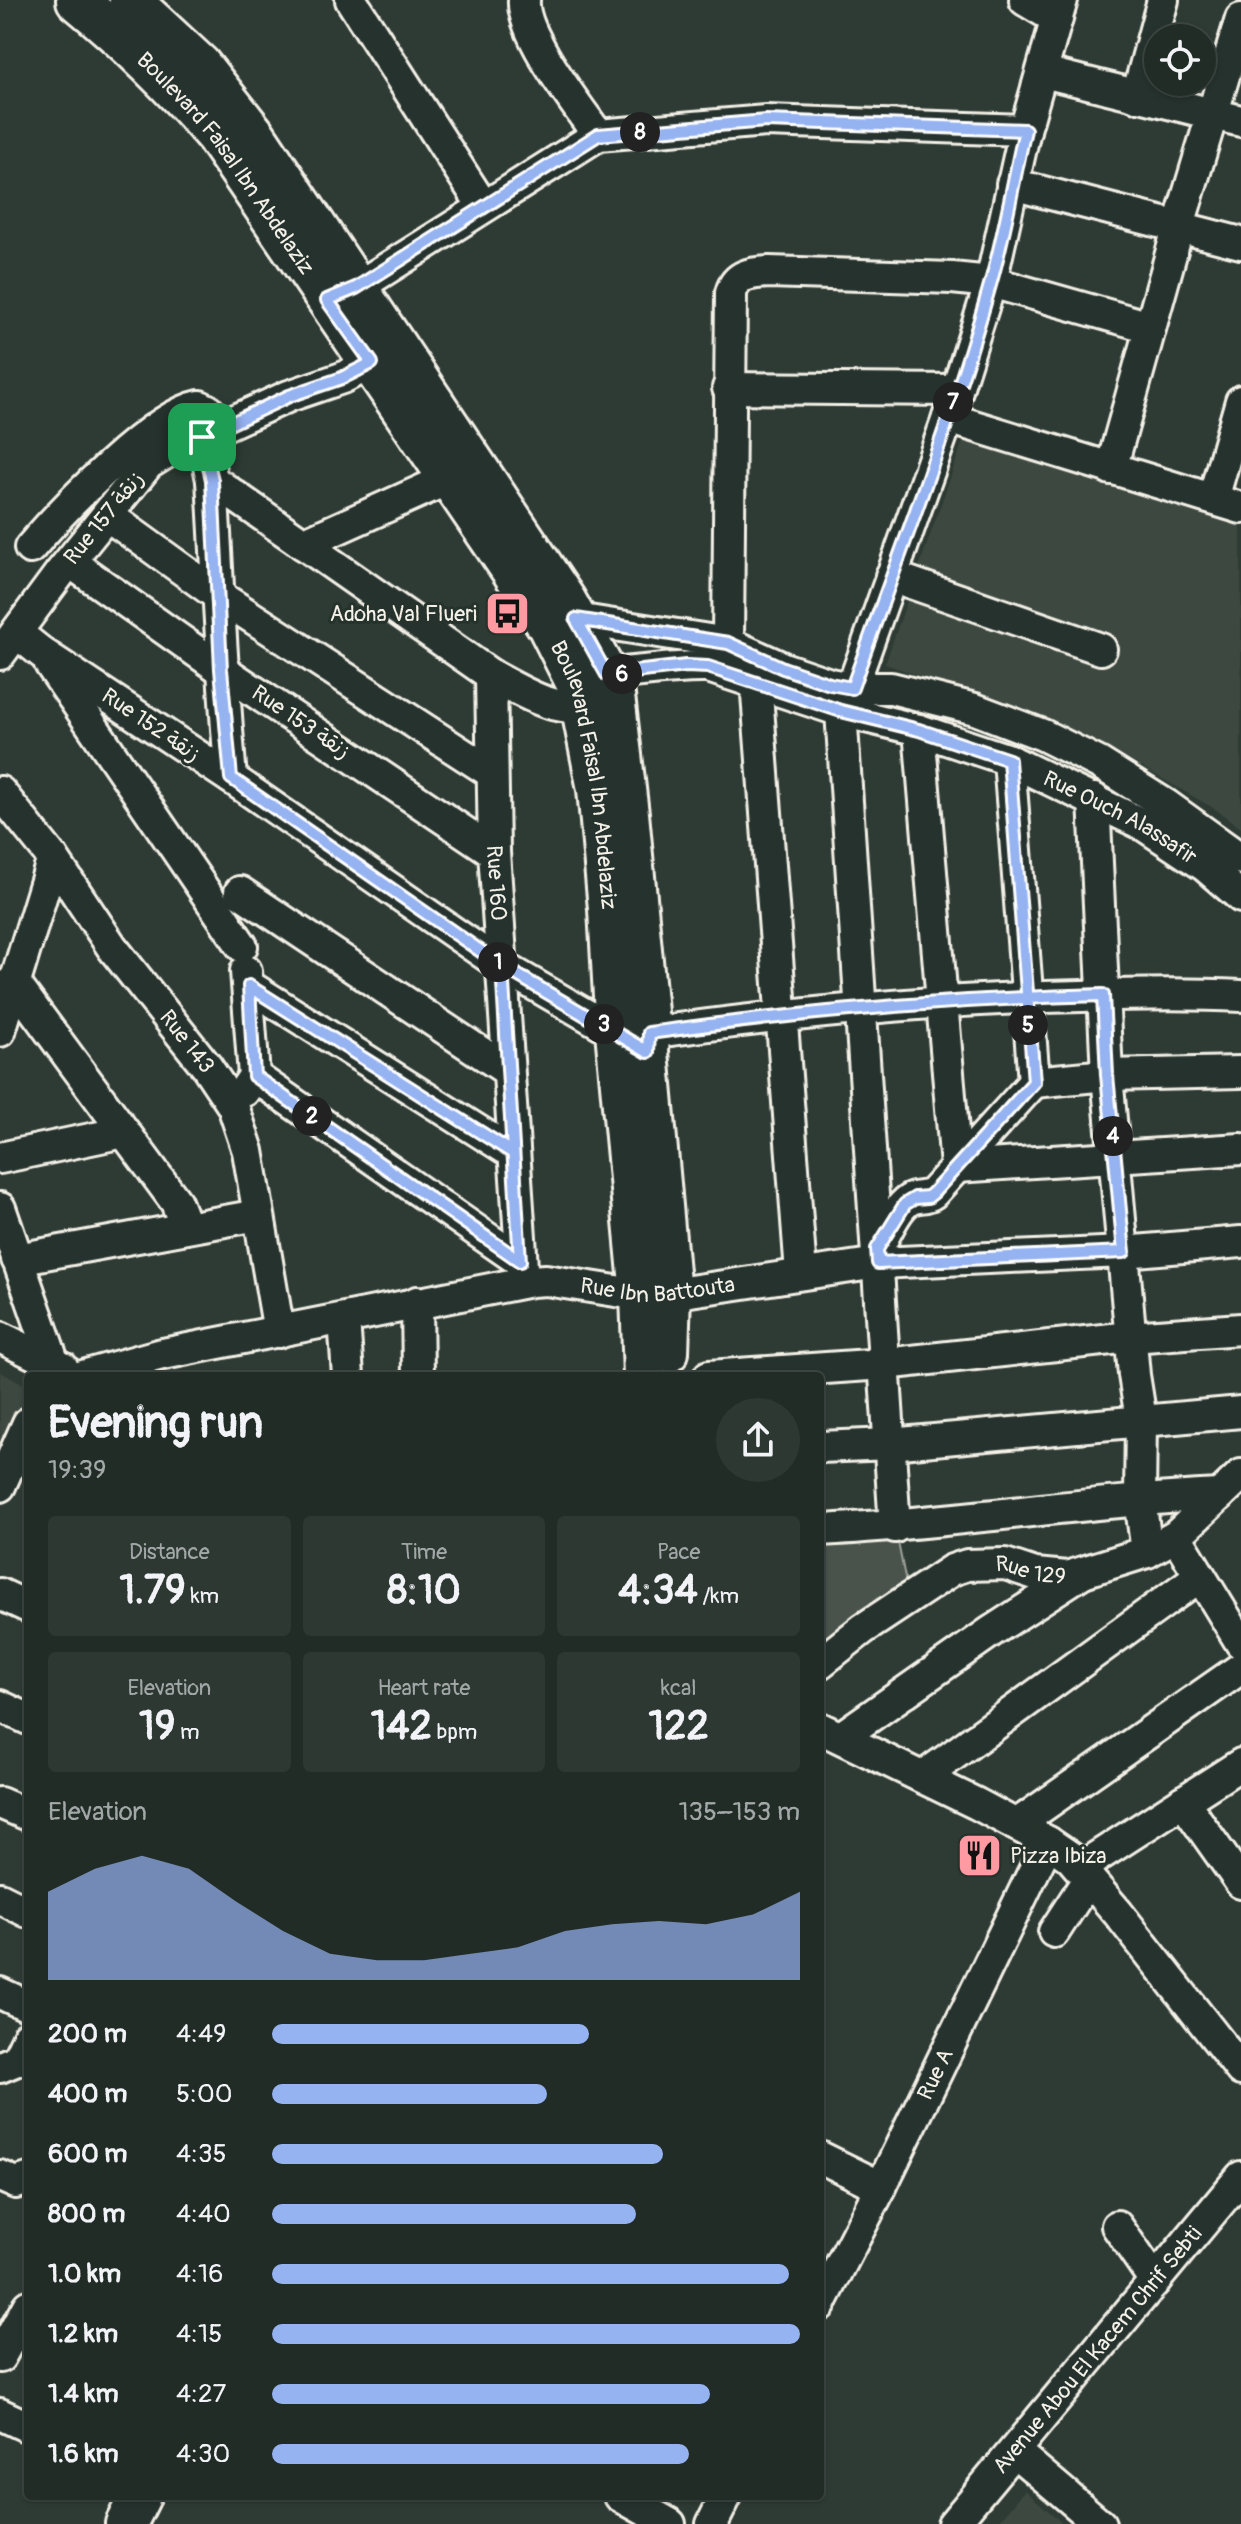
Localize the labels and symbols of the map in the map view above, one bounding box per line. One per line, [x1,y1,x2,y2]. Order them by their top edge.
street label: Boulevard Faisal Ibn Abdelaziz [131,46,320,280]
pin: 8 [620,112,660,152]
pin: 7 [933,382,973,422]
pin [168,403,236,471]
street label: Rue 157 زنقة [58,465,150,571]
bus stop icon: Adoha Val Flueri [484,590,532,638]
place label: Adoha Val Flueri [330,600,477,628]
street label: Boulevard Faisal Ibn Abdelaziz [544,636,623,910]
pin: 6 [602,654,642,694]
street label: Rue 153 زنقة [246,679,356,765]
street label: Rue 152 زنقة [96,682,206,768]
street label: Rue Ouch Alassafir [1039,765,1203,871]
street label: Rue 160 [480,845,513,922]
pin: 1 [478,942,518,982]
street label: Rue 143 [153,1004,221,1079]
pin: 3 [584,1004,624,1044]
pin: 5 [1008,1005,1048,1045]
pin: 2 [292,1096,332,1136]
pin: 4 [1093,1116,1133,1156]
street label: Rue Ibn Battouta [578,1271,737,1309]
street label: Rue 129 [995,1550,1067,1591]
restaurant icon: Pizza Ibiza [955,1832,1003,1880]
place label: Pizza Ibiza [1010,1842,1107,1870]
street label: Rue A [911,2044,960,2105]
street label: Avenue Abou El Kacem Chrif Sebti [987,2221,1208,2479]

